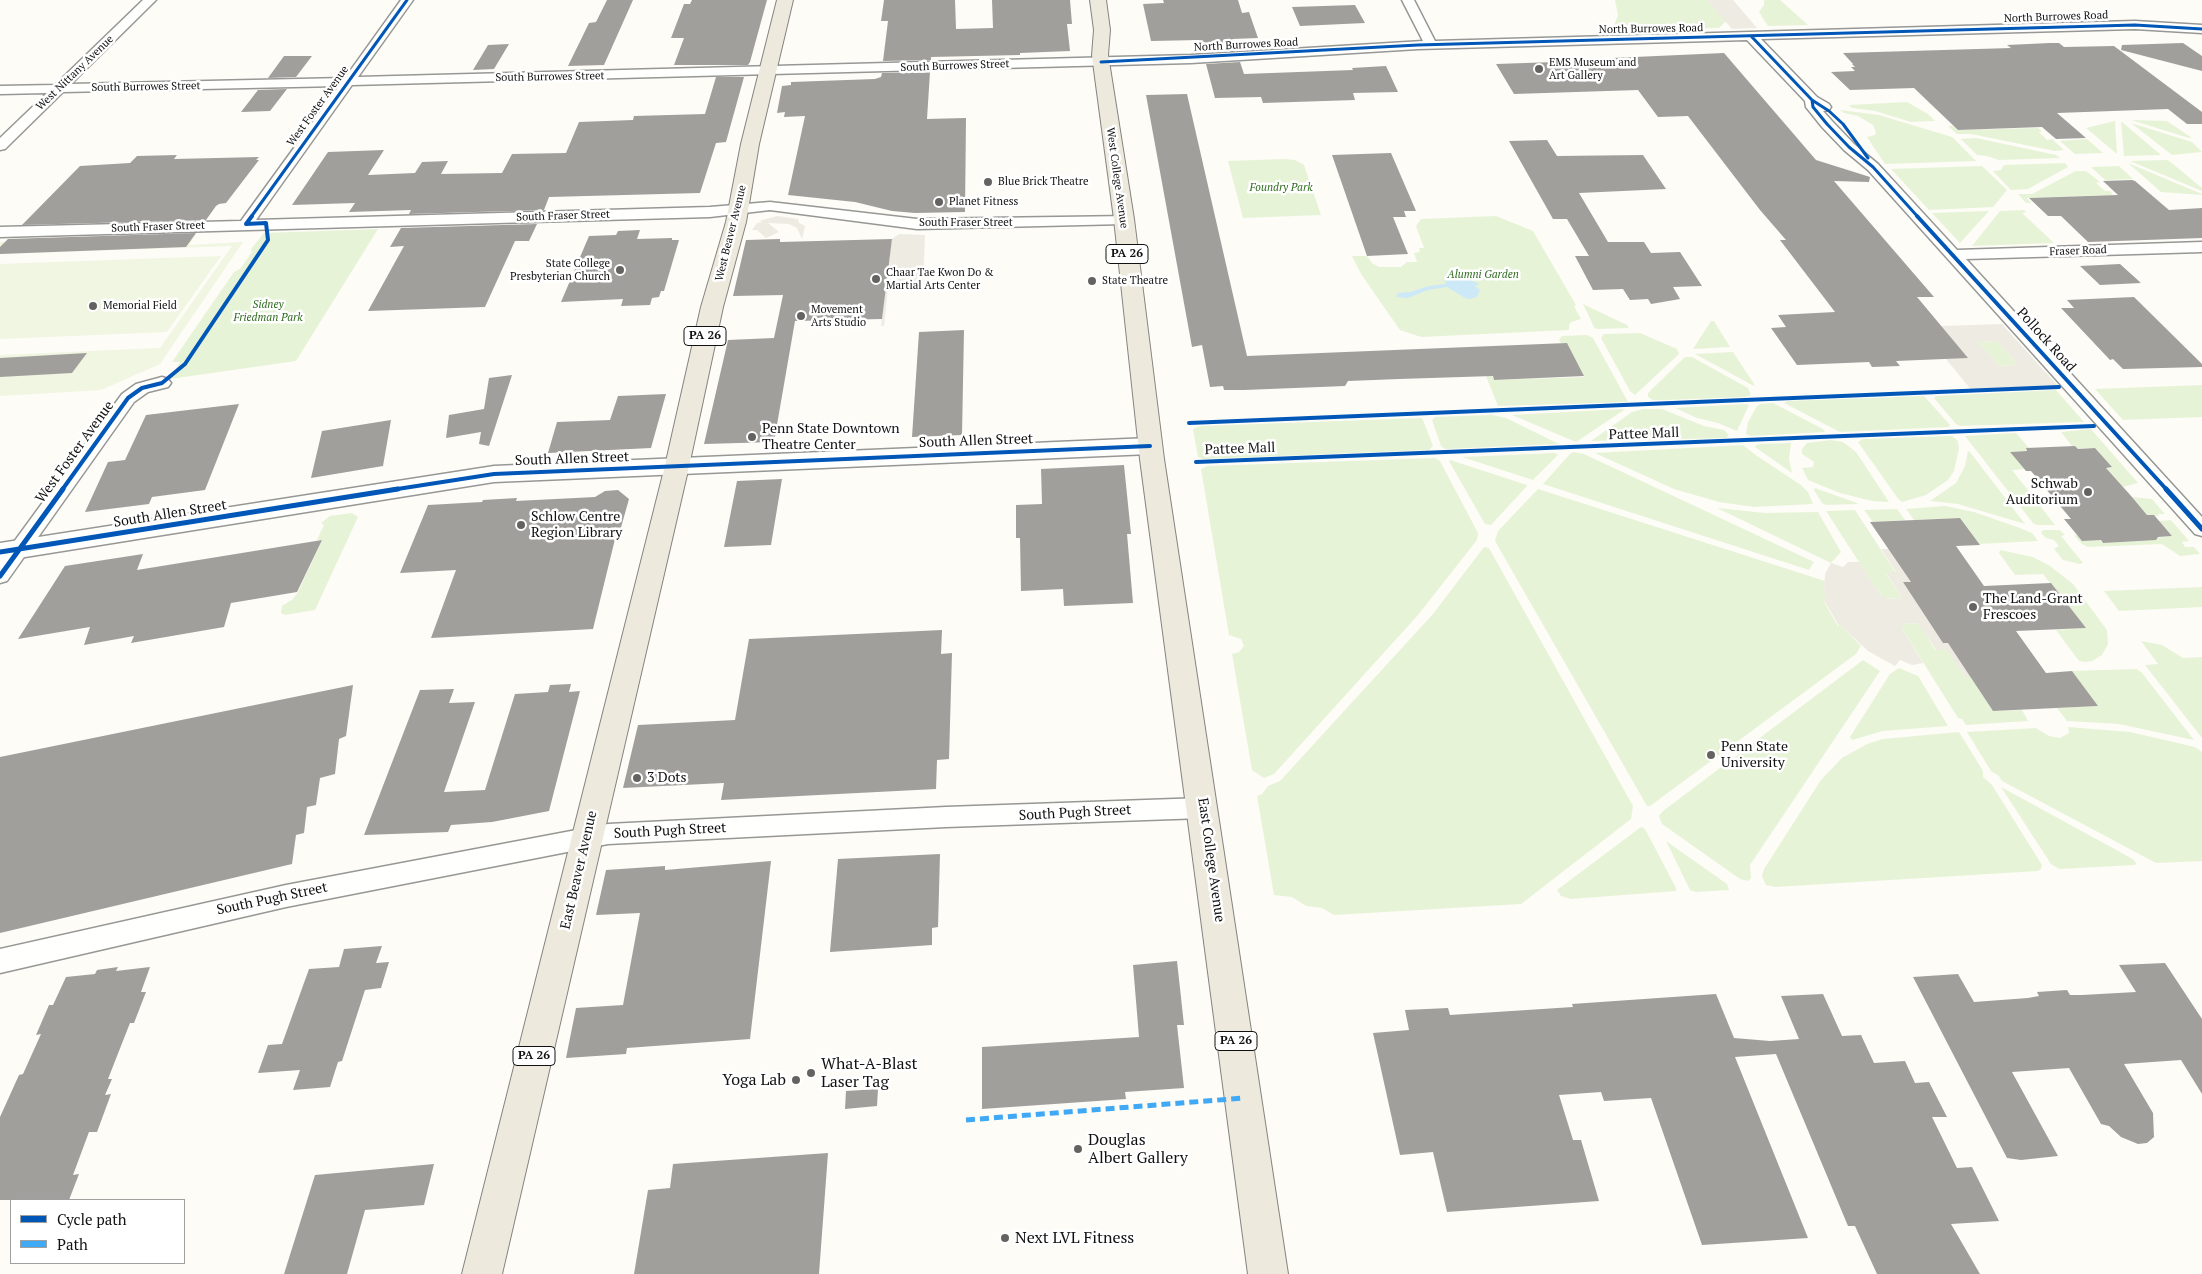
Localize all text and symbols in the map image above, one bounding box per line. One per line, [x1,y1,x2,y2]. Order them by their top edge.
street label: North Burrowes Road [2004,9,2108,25]
street label: North Burrowes Road [1599,21,1703,37]
street label: West Nittany Avenue [34,33,116,113]
street label: North Burrowes Road [1194,36,1298,54]
place label: EMS Museum and Art Gallery [1549,56,1636,82]
street label: South Burrowes Street [900,57,1010,75]
street label: West Foster Avenue [284,63,352,149]
marker: EMS Museum and Art Gallery [1533,63,1545,75]
street label: South Burrowes Street [495,69,605,85]
street label: South Burrowes Street [91,79,201,95]
street label: West College Avenue [1103,127,1131,229]
place label: Blue Brick Theatre [998,175,1089,189]
marker: Blue Brick Theatre [982,176,994,188]
park label: Foundry Park [1249,181,1313,195]
street label: West Beaver Avenue [713,184,749,282]
place label: Planet Fitness [949,195,1018,209]
marker: Planet Fitness [933,196,945,208]
street label: South Fraser Street [516,208,610,224]
street label: South Fraser Street [919,216,1013,230]
street label: South Fraser Street [111,219,205,235]
street label: Fraser Road [2049,243,2107,259]
road number: PA 26 [1106,244,1148,264]
place label: State College Presbyterian Church [510,257,610,283]
marker: State College Presbyterian Church [614,264,626,276]
place label: Chaar Tae Kwon Do & Martial Arts Center [886,266,994,292]
park label: Alumni Garden [1447,268,1519,282]
marker: Chaar Tae Kwon Do & Martial Arts Center [870,273,882,285]
place label: State Theatre [1102,274,1168,288]
marker: State Theatre [1086,275,1098,287]
park label: Sidney Friedman Park [233,298,303,324]
place label: Memorial Field [103,299,177,313]
marker: Memorial Field [87,300,99,312]
place label: Movement Arts Studio [811,303,866,329]
street label: Pollock Road [2013,305,2079,375]
marker: Movement Arts Studio [795,310,807,322]
road number: PA 26 [684,326,726,346]
street label: West Foster Avenue [32,398,118,506]
place label: Penn State Downtown Theatre Center [762,421,900,454]
street label: Pattee Mall [1608,424,1680,444]
marker: Penn State Downtown Theatre Center [746,431,758,443]
street label: South Allen Street [919,431,1033,451]
street label: Pattee Mall [1204,439,1276,459]
street label: South Allen Street [515,449,629,469]
place label: Schwab Auditorium [2006,476,2078,508]
marker: Schwab Auditorium [2082,486,2094,498]
street label: South Allen Street [112,497,228,531]
place label: Schlow Centre Region Library [531,509,622,542]
marker: Schlow Centre Region Library [515,519,527,531]
place label: The Land-Grant Frescoes [1983,591,2083,624]
marker: The Land-Grant Frescoes [1967,601,1979,613]
place label: Penn State University [1721,739,1788,772]
marker: Penn State University [1705,749,1717,761]
place label: 3 Dots [647,770,687,786]
marker: 3 Dots [631,772,643,784]
street label: East College Avenue [1194,797,1228,923]
street label: South Pugh Street [1018,802,1132,824]
street label: East Beaver Avenue [557,809,601,931]
street label: South Pugh Street [613,820,727,842]
street label: South Pugh Street [215,879,329,919]
road number: PA 26 [1215,1032,1257,1050]
road number: PA 26 [513,1046,555,1066]
place label: What-A-Blast Laser Tag [821,1054,918,1092]
marker: What-A-Blast Laser Tag [805,1067,817,1079]
place label: Yoga Lab [722,1070,786,1090]
marker: Yoga Lab [790,1074,802,1086]
place label: Douglas Albert Gallery [1088,1130,1188,1168]
marker: Douglas Albert Gallery [1072,1143,1084,1155]
legend [10,1199,185,1264]
text: Cycle path [57,1209,127,1229]
place label: Next LVL Fitness [1015,1228,1134,1248]
marker: Next LVL Fitness [999,1232,1011,1244]
text: Path [57,1234,88,1254]

